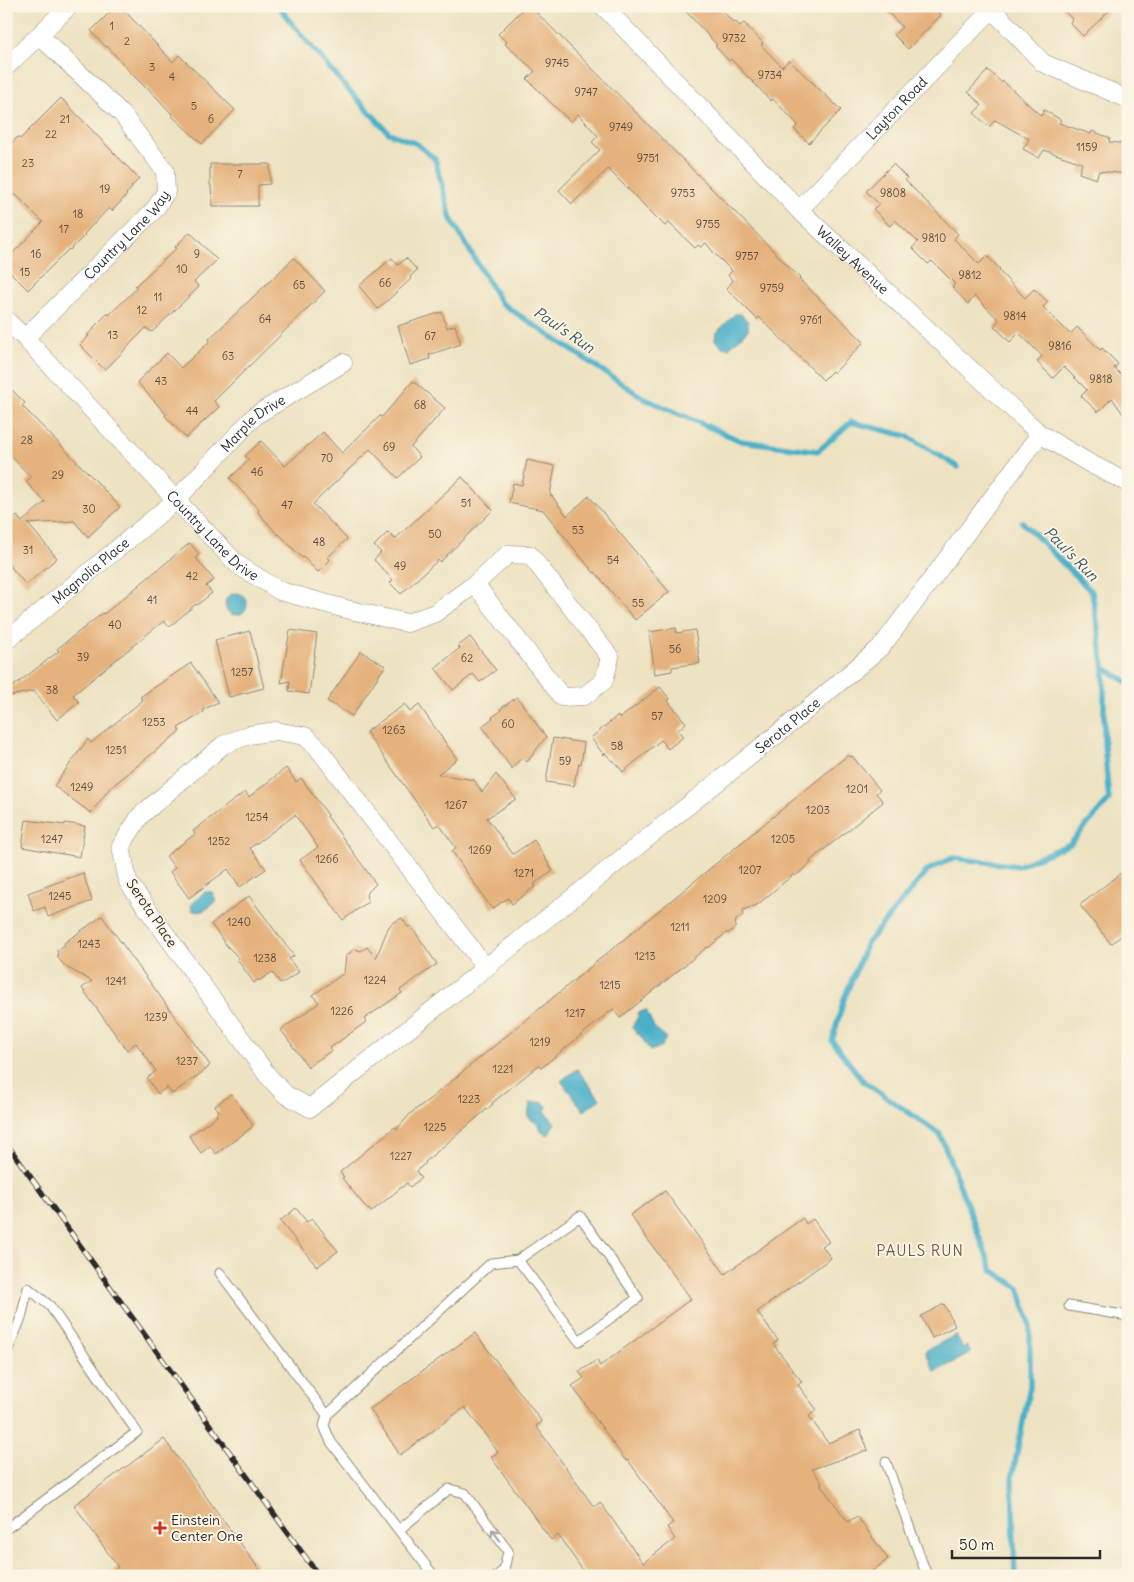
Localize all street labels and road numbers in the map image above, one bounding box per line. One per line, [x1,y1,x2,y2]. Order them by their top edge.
street label: Layton Road [862,73,931,144]
street label: Country Lane Way [80,187,174,284]
street label: Walley Avenue [813,222,892,298]
street label: Marple Drive [217,391,288,456]
street label: Country Lane Drive [163,487,262,585]
street label: Magnolia Place [49,534,133,608]
street label: Serota Place [751,694,824,757]
street label: Serota Place [123,875,181,951]

